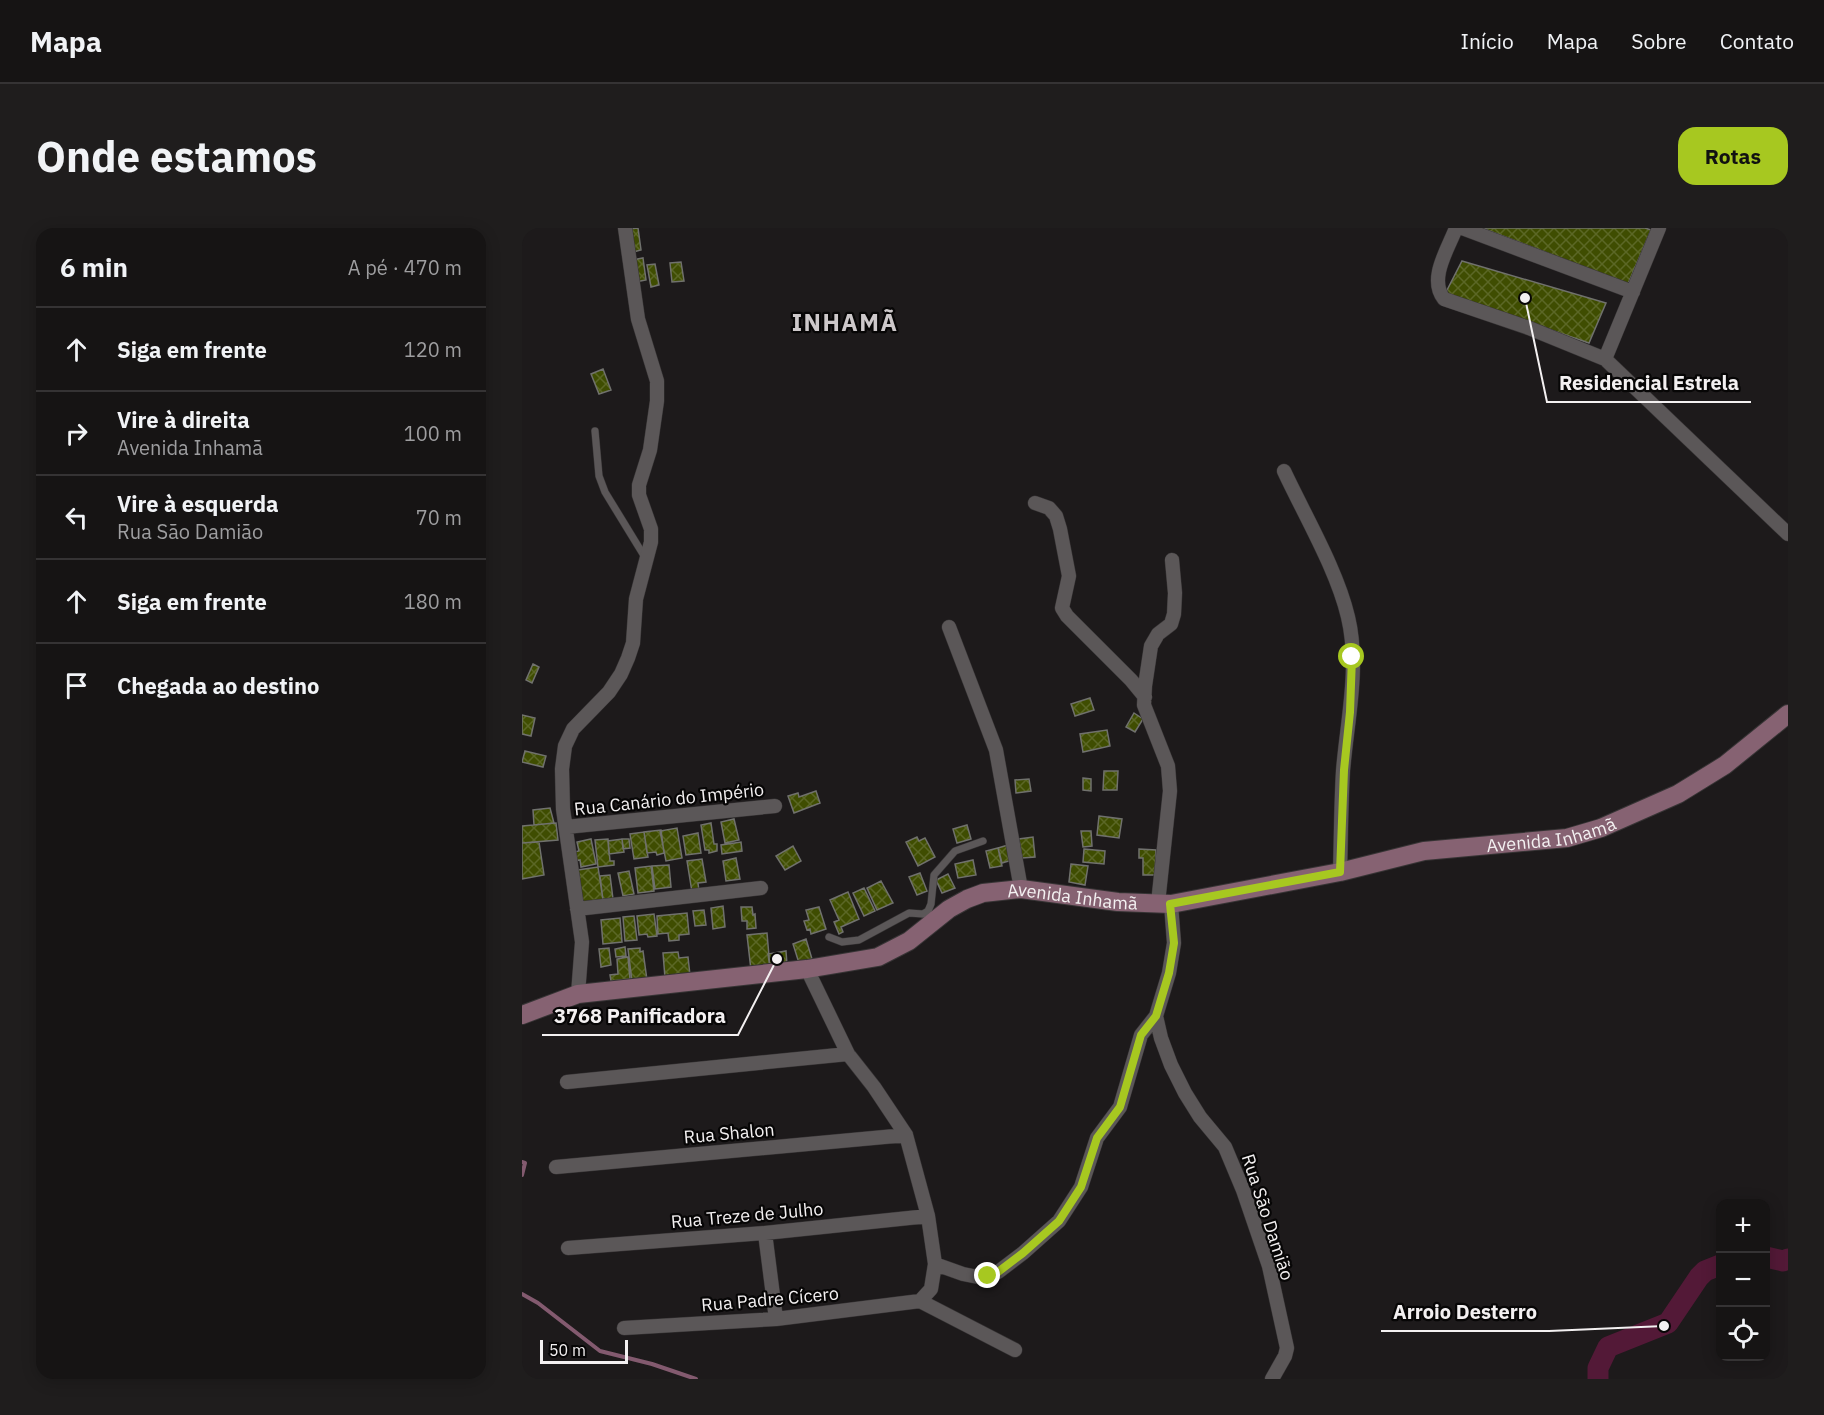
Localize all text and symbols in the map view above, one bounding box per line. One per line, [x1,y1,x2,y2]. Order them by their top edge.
text: Mapa [30,23,102,60]
text: Início [1461,27,1514,55]
text: Mapa [1547,27,1598,55]
text: Sobre [1631,27,1687,55]
text: Contato [1720,27,1794,55]
button: Rotas [1678,127,1788,185]
text: Onde estamos [36,129,317,184]
text: 6 min [60,250,128,284]
text: A pé · 470 m [348,254,462,281]
district label: INHAMÃ [792,306,898,338]
icon: ahead [60,333,93,366]
text: Siga em frente [117,335,267,364]
text: 120 m [404,336,462,363]
callout: Residencial Estrela [1547,364,1751,402]
text: Residencial Estrela [1559,369,1739,396]
text: Vire à direita [117,405,250,434]
icon: right [60,417,93,450]
text: 100 m [404,420,462,447]
text: Avenida Inhamã [117,434,263,461]
text: Vire à esquerda [117,489,279,518]
icon: left [60,501,93,534]
text: 70 m [416,504,462,531]
text: Rua São Damião [117,518,263,545]
icon: ahead [60,585,93,618]
text: Siga em frente [117,587,267,616]
text: 180 m [404,588,462,615]
route start [1338,643,1364,669]
icon: arrive [60,669,93,702]
text: Chegada ao destino [117,671,320,700]
street label: Rua Canário do Império [573,778,765,820]
street label: Avenida Inhamã [1485,811,1620,857]
street label: Avenida Inhamã [1006,877,1139,914]
callout: 3768 Panificadora [542,997,738,1035]
text: 3768 Panificadora [554,1002,726,1029]
street label: Rua Shalon [683,1118,775,1148]
street label: Rua São Damião [1237,1151,1299,1283]
street label: Rua Treze de Julho [670,1197,824,1233]
map controls [1716,1199,1770,1361]
button: + [1716,1199,1770,1253]
button: − [1716,1253,1770,1307]
route end [974,1262,1000,1288]
street label: Rua Padre Cícero [700,1282,840,1316]
callout: Arroio Desterro [1381,1293,1549,1331]
text: Arroio Desterro [1393,1298,1537,1325]
button: locate [1716,1307,1770,1361]
scale bar [540,1337,628,1364]
text: 50 m [549,1340,586,1360]

